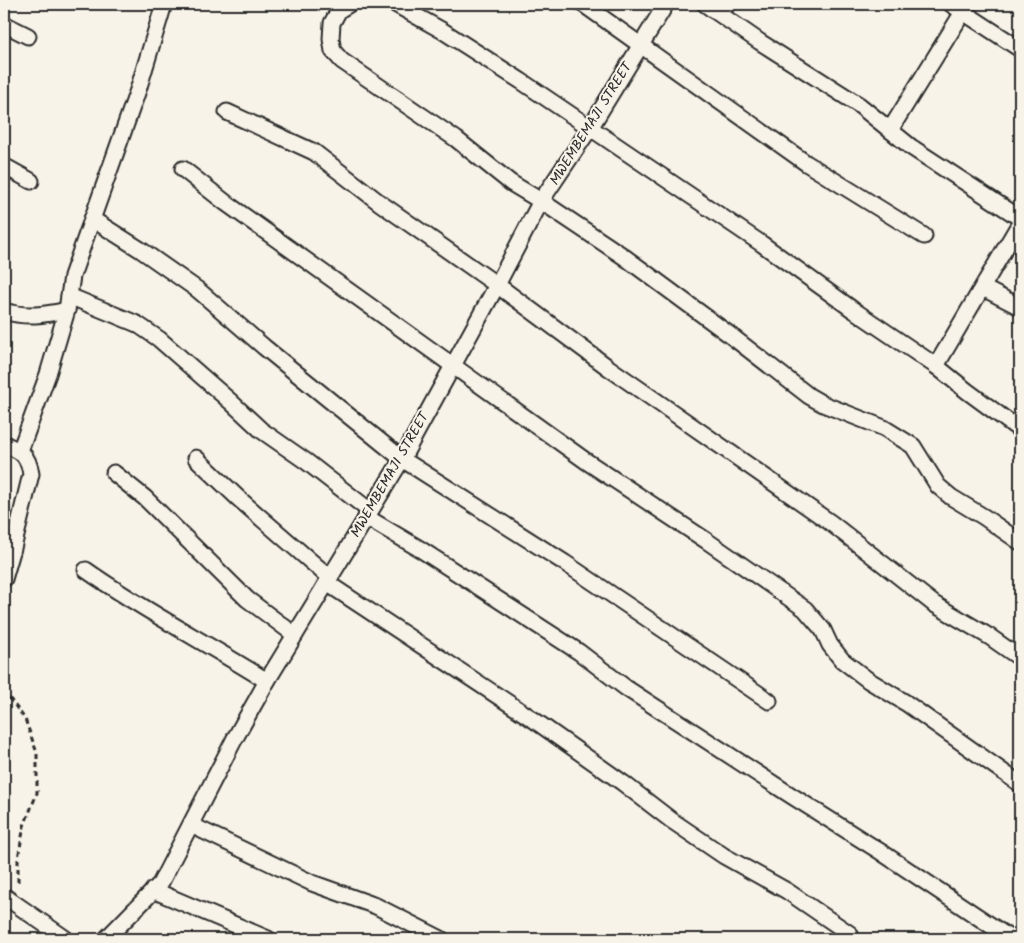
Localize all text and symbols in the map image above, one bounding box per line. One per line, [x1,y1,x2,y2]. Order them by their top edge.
street label: MWEMBEMAJI STREET [544,57,639,190]
street label: MWEMBEMAJI STREET [345,407,436,542]

